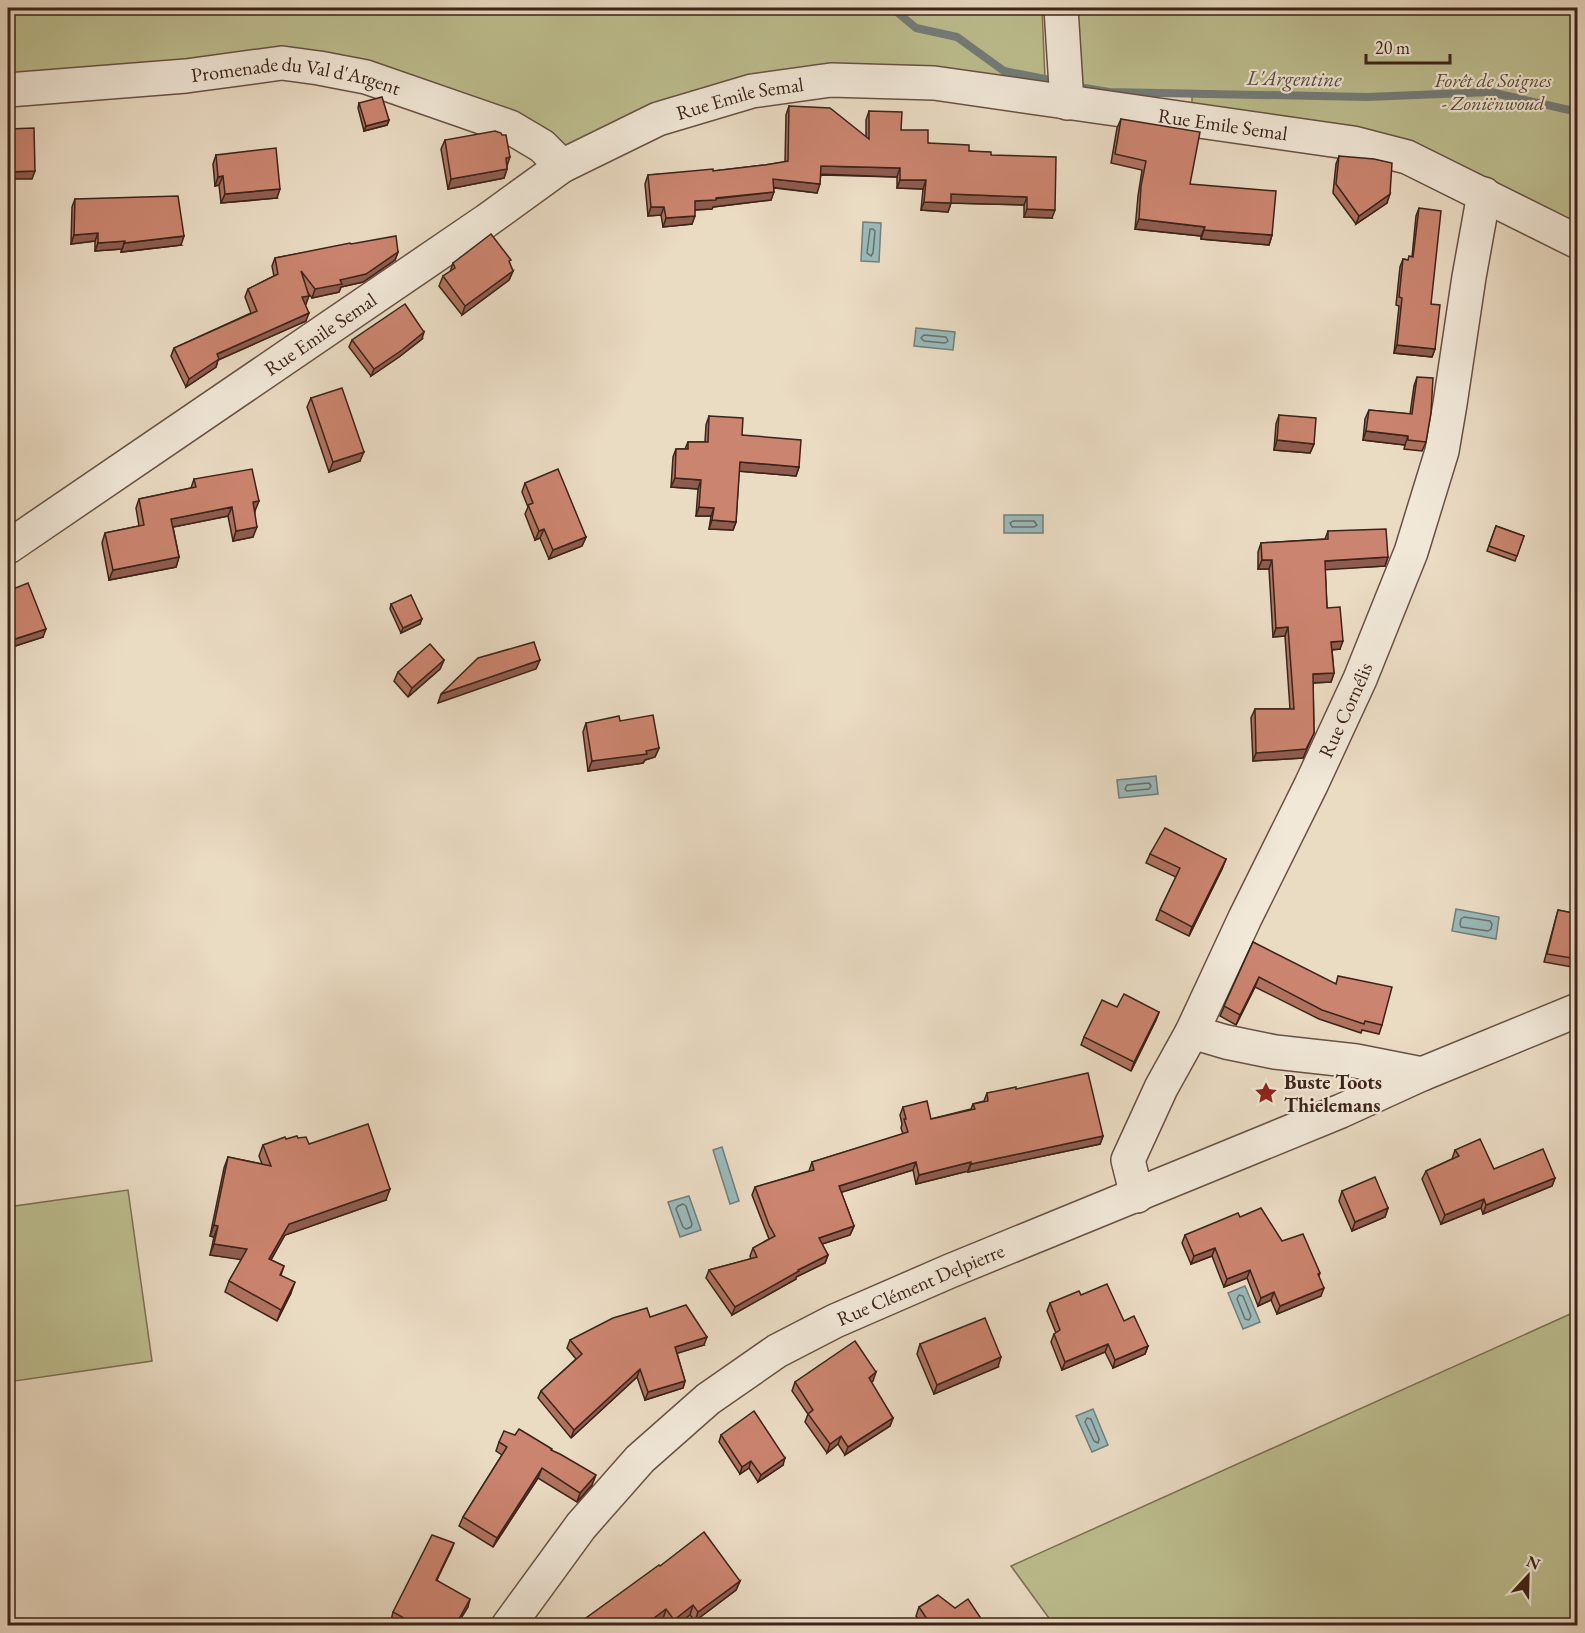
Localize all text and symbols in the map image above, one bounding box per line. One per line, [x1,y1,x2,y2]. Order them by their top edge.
scale bar [1366,27,1450,65]
text: 20 m [1375,36,1410,59]
street label: Promenade du Val d'Argent [189,50,405,101]
water label: L'Argentine [1245,64,1343,92]
park label: Forêt de Soignes - Zoniënwoud [1433,67,1552,116]
street label: Rue Emile Semal [673,71,805,126]
street label: Rue Emile Semal [1156,102,1289,147]
street label: Rue Emile Semal [259,286,382,382]
street label: Rue Cornélis [1312,659,1378,762]
place label: Buste Toots Thielemans [1284,1069,1382,1118]
place icon: Buste Toots Thielemans [1253,1080,1279,1106]
street label: Rue Clément Delpierre [833,1237,1008,1332]
north arrow [1498,1546,1558,1606]
text: N [1523,1550,1543,1575]

